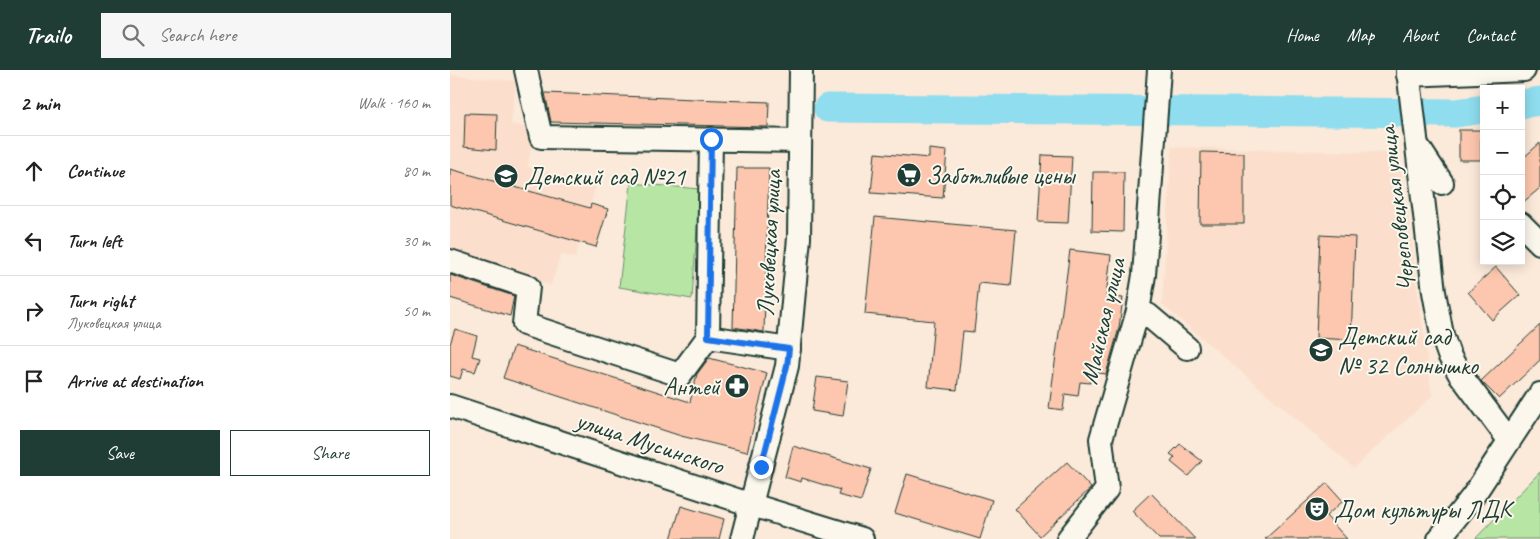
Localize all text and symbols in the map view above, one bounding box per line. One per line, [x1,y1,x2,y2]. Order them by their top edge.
search box [101,13,451,58]
text: Trailo [25,20,71,50]
icon: search [119,21,147,49]
text: Search here [159,23,236,47]
text: Home [1286,24,1319,46]
text: Map [1347,24,1374,46]
text: About [1402,24,1438,46]
text: Contact [1466,24,1515,46]
map controls [1480,85,1525,265]
button: + [1480,85,1525,130]
text: 2 min [20,90,60,116]
text: Walk · 160 m [358,93,430,113]
street label: Череповецкая улица [1371,122,1423,293]
route start [700,128,723,151]
button: − [1480,130,1525,175]
icon: ahead [20,157,48,185]
text: Continue [67,159,124,183]
place label: Заботливые цены [926,160,1076,192]
text: 80 m [403,161,430,181]
place label: Детский сад №21 [524,161,687,193]
supermarket icon: Заботливые цены [896,162,922,188]
school or university icon: Детский сад №21 [493,163,519,189]
street label: Луковецкая улица [749,167,789,317]
button: locate [1480,175,1525,220]
button: layers [1480,220,1525,265]
icon: left [20,227,48,255]
text: Turn left [67,229,122,253]
text: 30 m [403,231,430,251]
street label: Майская улица [1073,253,1133,387]
text: Turn right [67,289,134,313]
icon: right [20,297,48,325]
text: 50 m [403,301,430,321]
text: Луковецкая улица [67,313,161,333]
place label: Детский сад № 32 Солнышко [1338,321,1479,382]
school or university icon: Детский сад № 32 Солнышко [1308,337,1334,363]
icon: arrive [20,367,48,395]
text: Arrive at destination [67,369,203,393]
place label: Антей [663,371,722,403]
pharmacy icon: Антей [724,373,750,399]
street label: улица Мусинского [570,403,729,482]
button: Save [20,430,220,476]
button: Share [230,430,430,476]
route end [750,456,773,479]
place label: Дом культуры ЛДК [1334,494,1515,526]
theatre icon: Дом культуры ЛДК [1304,496,1330,522]

